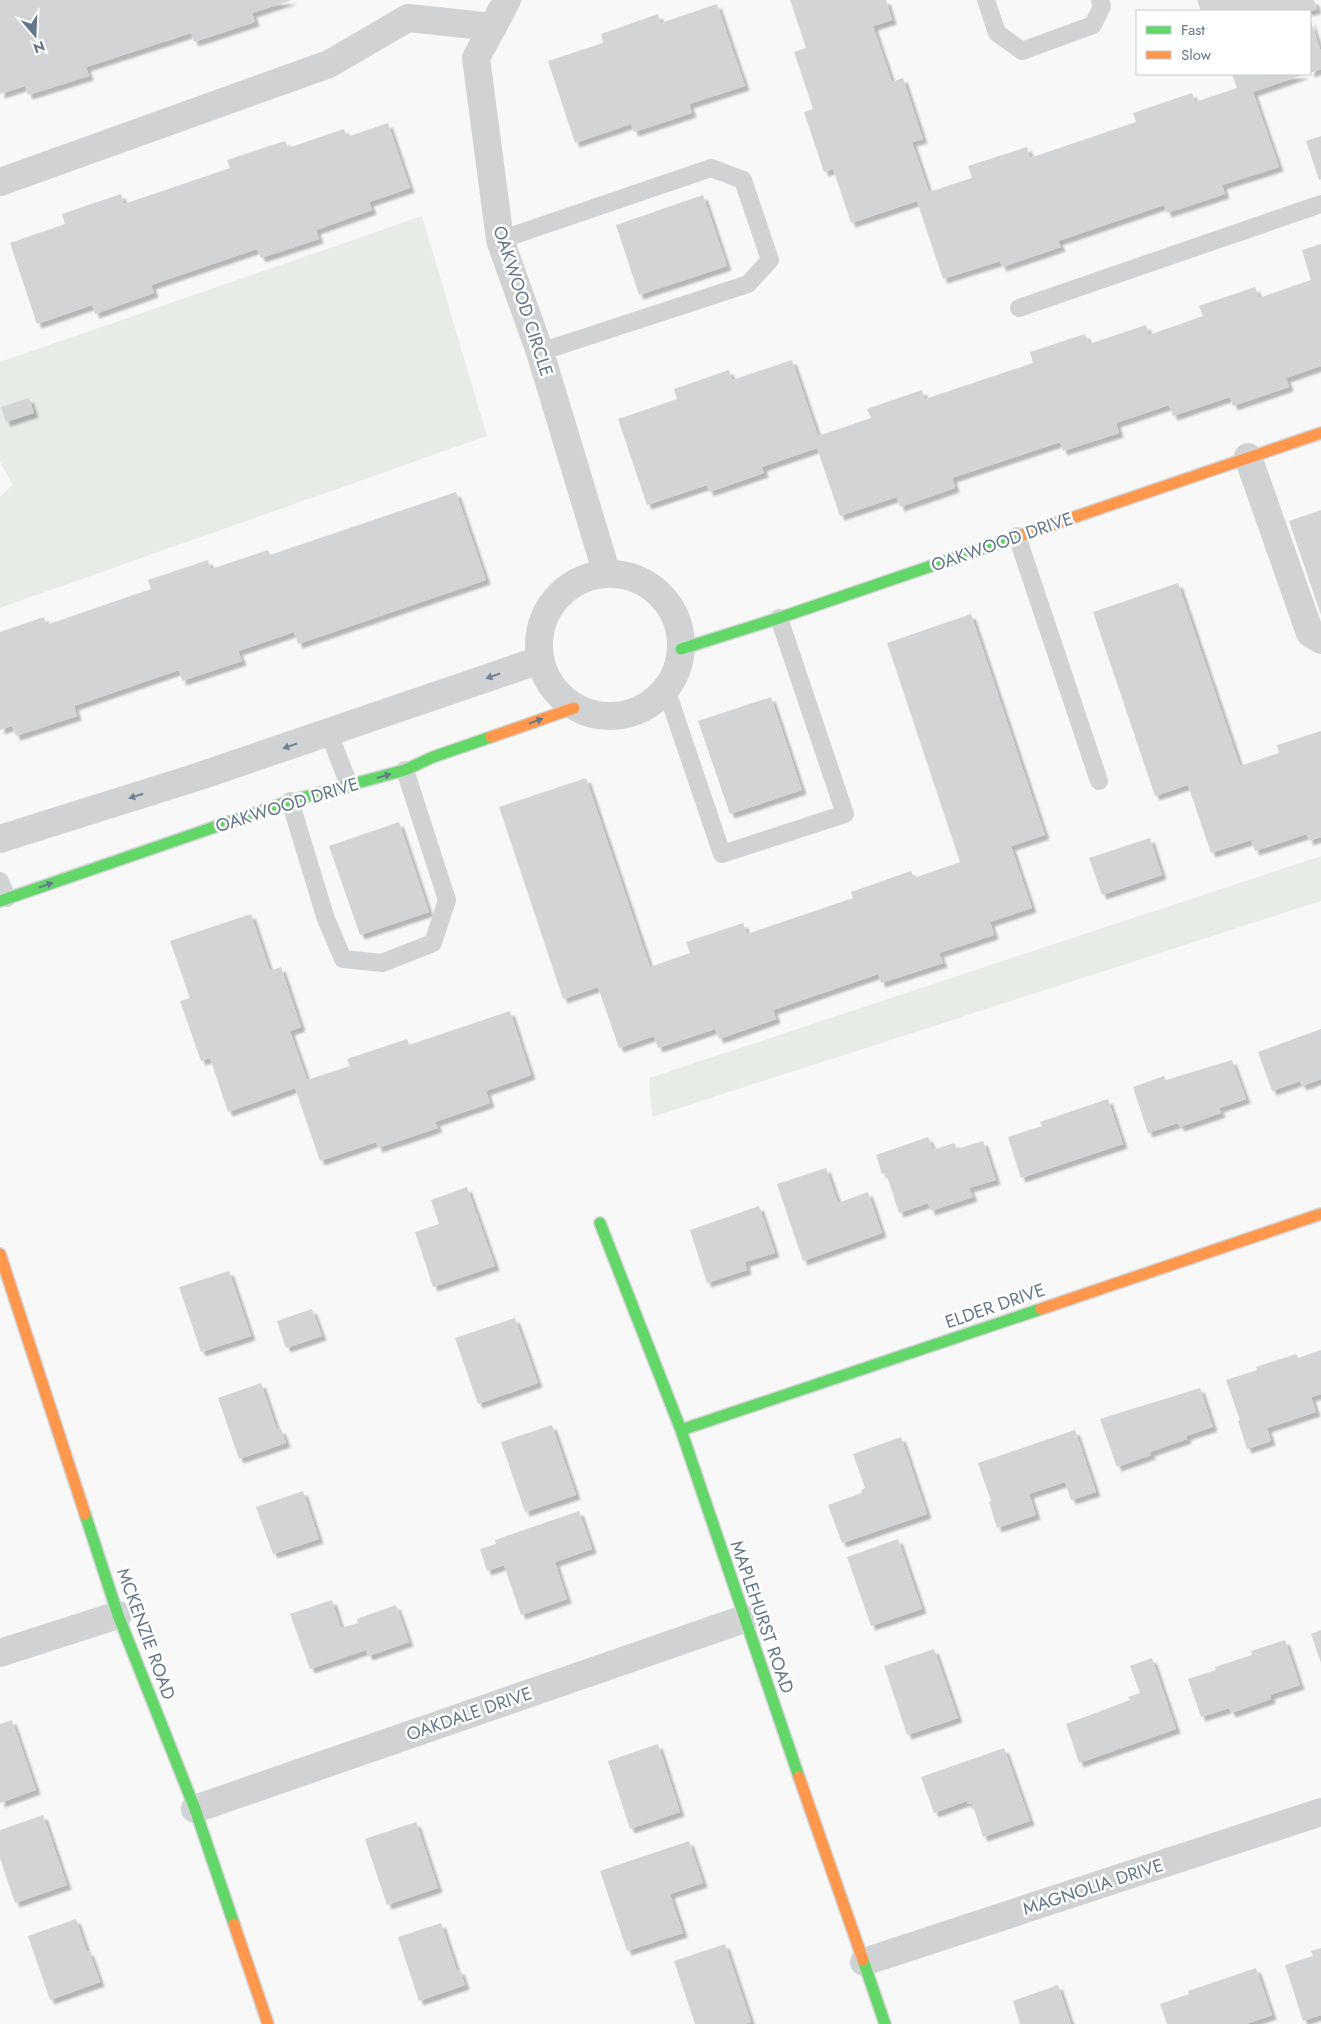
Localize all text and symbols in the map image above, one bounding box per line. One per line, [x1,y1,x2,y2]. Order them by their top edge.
north arrow [10,10,60,60]
legend [1136,10,1311,75]
text: Fast [1181,19,1205,41]
text: N [31,36,48,59]
text: Slow [1181,44,1212,66]
street label: OAKWOOD CIRCLE [486,222,560,380]
street label: OAKWOOD DRIVE [928,506,1076,578]
one-way arrow [486,673,501,680]
one-way arrow [529,717,544,724]
one-way arrow [283,743,298,750]
street label: OAKWOOD DRIVE [212,771,362,839]
one-way arrow [376,771,391,779]
one-way arrow [128,793,143,801]
one-way arrow [39,881,54,889]
street label: ELDER DRIVE [942,1277,1048,1335]
street label: MAPLEHURST ROAD [724,1537,800,1697]
street label: MCKENZIE ROAD [110,1565,182,1703]
street label: OAKDALE DRIVE [403,1680,535,1748]
street label: MAGNOLIA DRIVE [1019,1852,1167,1922]

